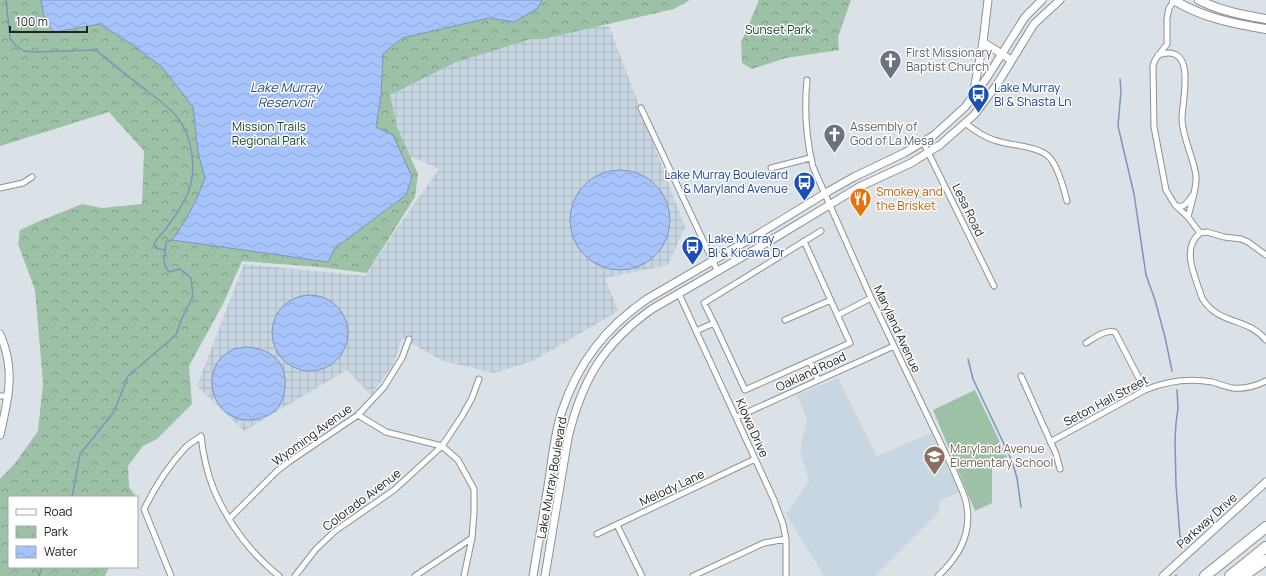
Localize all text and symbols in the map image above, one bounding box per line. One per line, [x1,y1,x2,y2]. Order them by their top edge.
scale bar [10,8,87,34]
text: 100 m [16,13,48,30]
park label: Sunset Park [745,21,812,38]
place label: First Missionary Baptist Church [906,44,993,75]
church icon: First Missionary Baptist Church [877,47,903,80]
water label: Lake Murray Reservoir [250,78,324,111]
place label: Lake Murray Bl & Shasta Ln [994,79,1071,110]
bus stop icon: Lake Murray Bl & Shasta Ln [966,82,992,115]
park label: Mission Trails Regional Park [232,118,307,149]
place label: Assembly of God of La Mesa [850,118,934,149]
church icon: Assembly of God of La Mesa [821,121,847,154]
place label: Lake Murray Boulevard & Maryland Avenue [664,166,788,197]
bus stop icon: Lake Murray Boulevard & Maryland Avenue [791,169,817,202]
street label: Lesa Road [948,180,989,239]
place label: Smokey and the Brisket [876,183,943,214]
restaurant icon: Smokey and the Brisket [848,186,874,219]
place label: Lake Murray Bl & Kioawa Dr [708,230,785,261]
bus stop icon: Lake Murray Bl & Kioawa Dr [680,233,706,266]
street label: Maryland Avenue [870,282,925,375]
street label: Oakland Road [773,348,849,395]
street label: Seton Hall Street [1060,371,1151,430]
street label: Kiowa Drive [732,396,773,460]
street label: Wyoming Avenue [268,400,355,469]
street label: Lake Murray Boulevard [532,416,571,540]
place label: Maryland Avenue Elementary School [950,440,1053,471]
school or university icon: Maryland Avenue Elementary School [922,443,948,476]
street label: Colorado Avenue [319,465,404,535]
street label: Melody Lane [637,465,707,510]
street label: Parkway Drive [1173,489,1241,552]
legend [8,496,138,568]
text: Road [44,503,72,520]
text: Park [44,523,69,540]
text: Water [44,543,78,560]

